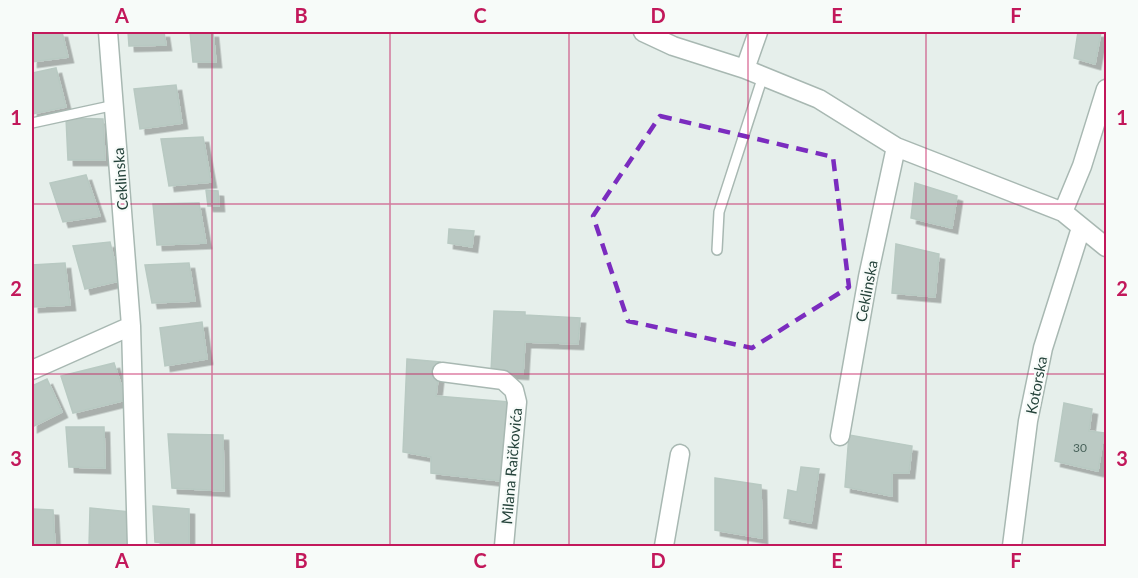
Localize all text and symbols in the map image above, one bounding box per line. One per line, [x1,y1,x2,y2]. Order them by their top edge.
text: A [114,3,129,27]
text: B [294,3,308,27]
text: C [473,3,487,27]
text: D [650,3,666,27]
text: E [831,3,843,27]
text: F [1010,3,1022,27]
text: 1 [10,105,22,129]
text: 1 [1116,105,1128,129]
street label: Ceklinska [109,147,131,211]
street label: Ceklinska [851,259,881,323]
text: 2 [10,276,22,300]
text: 2 [1116,276,1128,300]
street label: Kotorska [1022,355,1050,415]
street label: Milana Raičkovića [497,407,525,525]
house number: 30 [1073,440,1087,455]
text: 3 [10,446,22,470]
text: 3 [1116,446,1128,470]
text: A [114,548,129,572]
text: B [294,548,308,572]
text: C [473,548,487,572]
text: D [650,548,666,572]
text: E [831,548,843,572]
text: F [1010,548,1022,572]

